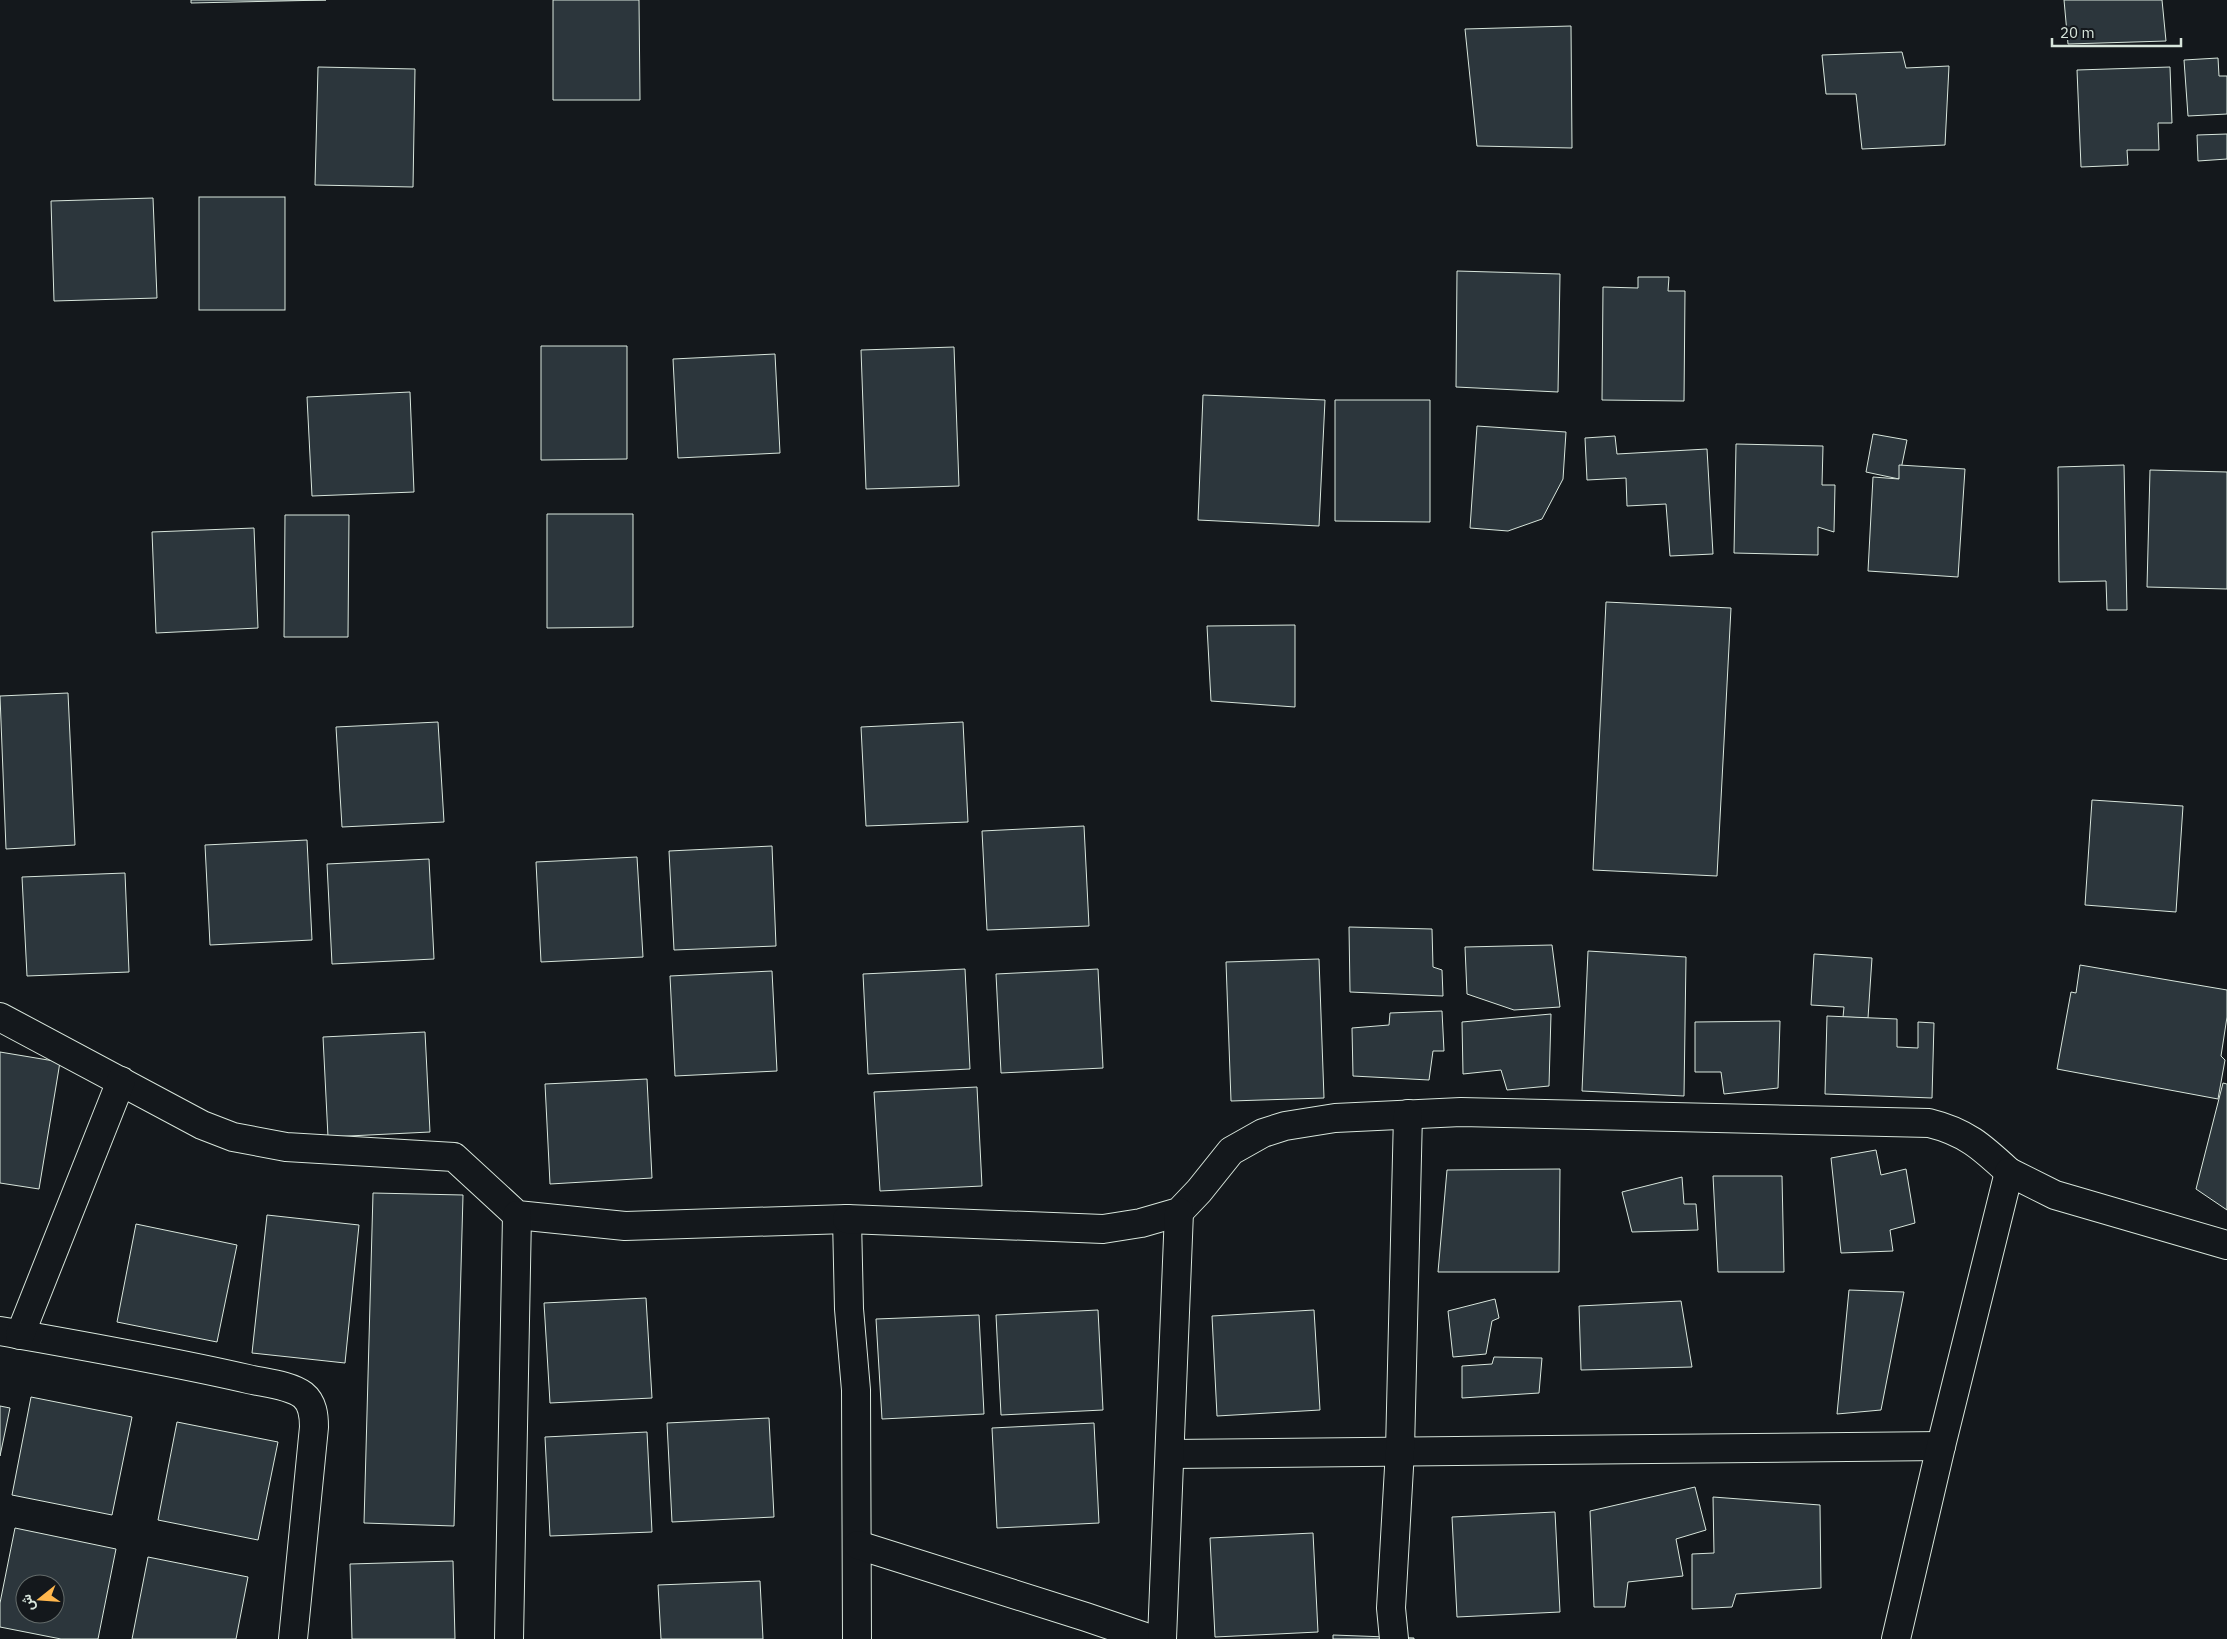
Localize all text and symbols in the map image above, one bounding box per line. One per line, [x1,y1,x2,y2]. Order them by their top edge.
scale bar [2052,15,2181,47]
text: 20 m [2060,23,2095,42]
north arrow [15,1574,65,1624]
text: ش [16,1592,39,1613]

